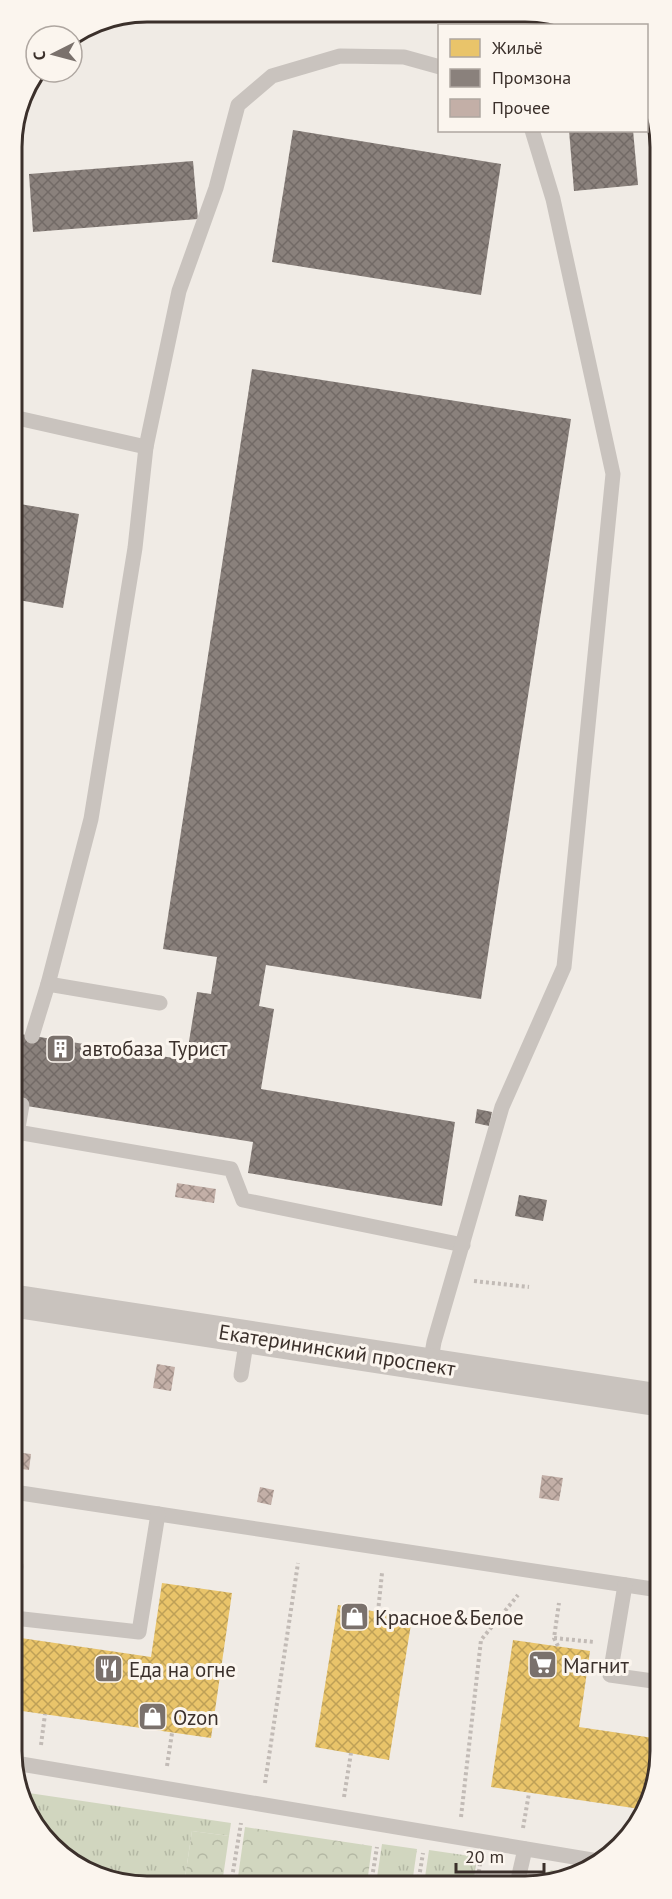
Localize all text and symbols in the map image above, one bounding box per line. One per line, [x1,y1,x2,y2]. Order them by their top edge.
north arrow [24,24,84,84]
legend [438,24,648,132]
text: Жильё [491,36,543,59]
text: С [29,50,49,61]
text: Промзона [492,66,571,89]
text: Прочее [492,96,550,119]
building icon: автобаза Турист [45,1032,77,1064]
place label: автобаза Турист [82,1035,228,1062]
street label: Екатерининский проспект [217,1318,458,1382]
shop icon: Красное&Белое [338,1601,370,1633]
place label: Красное&Белое [375,1604,524,1631]
supermarket icon: Магнит [526,1649,558,1681]
place label: Магнит [563,1652,630,1679]
restaurant icon: Еда на огне [92,1653,124,1685]
place label: Еда на огне [129,1656,236,1683]
shop icon: Ozon [136,1701,168,1733]
place label: Ozon [173,1704,219,1731]
scale bar [456,1836,544,1874]
text: 20 m [465,1845,504,1868]

